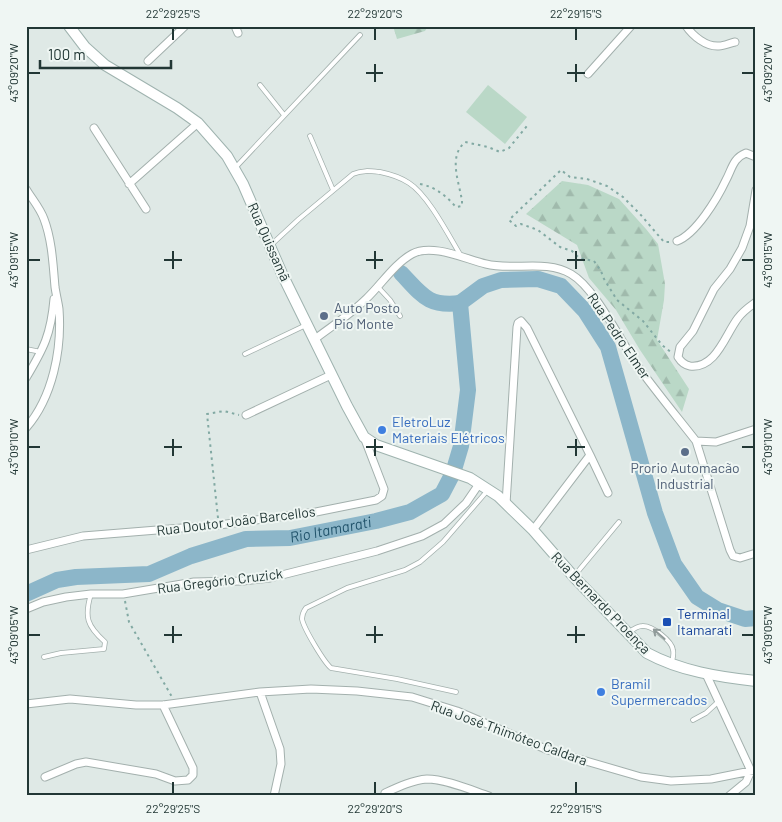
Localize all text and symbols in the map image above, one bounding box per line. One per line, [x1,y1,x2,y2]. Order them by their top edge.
text: 22°29'25"S [146,6,200,20]
text: 22°29'20"S [347,6,403,20]
text: 22°29'15"S [550,6,602,20]
scale bar [40,38,171,70]
text: 43°09'20"W [6,43,20,102]
text: 43°09'20"W [760,43,774,102]
text: 100 m [48,45,86,63]
street label: Rua Quissamã [245,200,294,284]
text: 43°09'15"W [6,232,20,288]
text: 43°09'15"W [760,232,774,288]
street label: Rua Pedro Elmer [584,289,655,382]
place label: Auto Posto Pio Monte [334,299,400,332]
marker: Auto Posto Pio Monte [318,310,330,322]
place label: EletroLuz Materiais Elétricos [392,413,505,446]
text: 43°09'10"W [6,418,20,475]
text: 43°09'10"W [760,418,774,475]
marker: EletroLuz Materiais Elétricos [376,424,388,436]
marker: Prorio Automacão Industrial [679,446,691,458]
place label: Prorio Automacão Industrial [630,459,740,492]
street label: Rua Doutor João Barcellos [156,502,317,539]
water label: Rio Itamarati [288,512,373,546]
street label: Rua Bernardo Proença [548,548,655,657]
street label: Rua Gregório Cruzick [156,564,284,597]
text: 43°09'05"W [6,605,20,664]
place label: Terminal Itamarati [677,605,732,638]
text: 43°09'05"W [760,605,774,664]
marker: Terminal Itamarati [661,616,673,628]
one-way arrow [653,629,666,640]
place label: Bramil Supermercados [611,675,708,708]
marker: Bramil Supermercados [595,686,607,698]
street label: Rua José Thimóteo Caldara [429,696,590,769]
text: 22°29'25"S [146,801,200,815]
text: 22°29'20"S [347,801,403,815]
text: 22°29'15"S [550,801,602,815]

